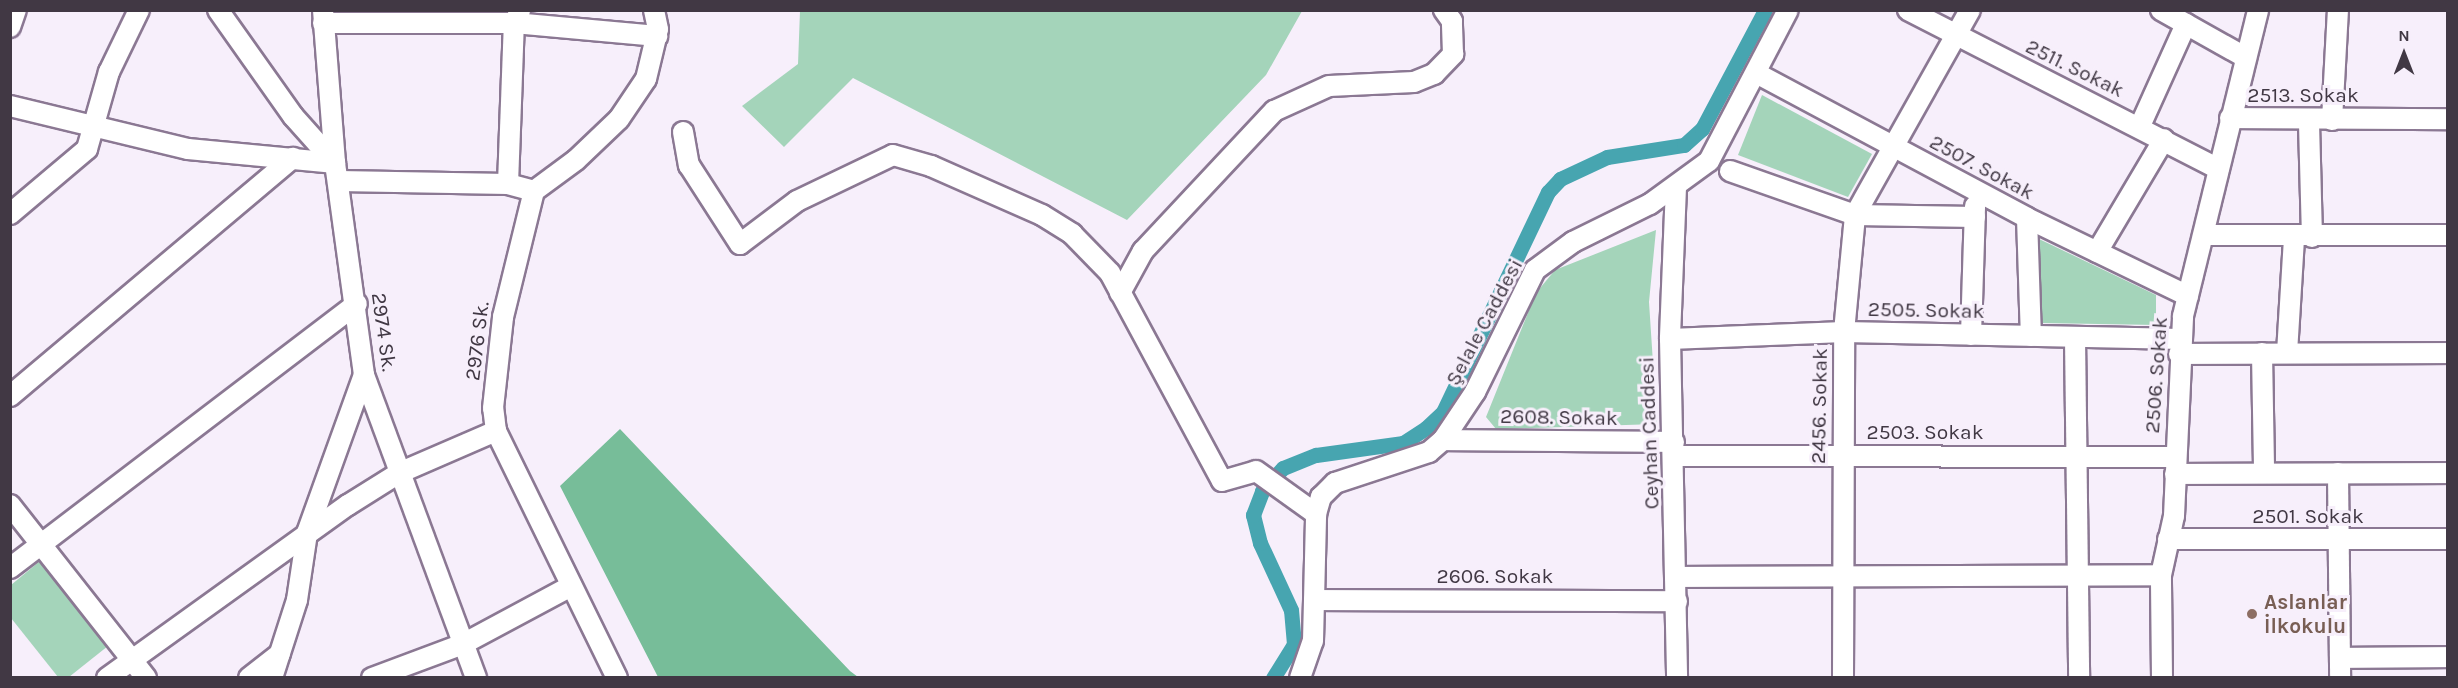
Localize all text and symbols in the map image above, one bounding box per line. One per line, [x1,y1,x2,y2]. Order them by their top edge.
north arrow [2374,24,2434,84]
text: N [2398,26,2410,45]
street label: 2511. Sokak [2022,33,2128,103]
street label: 2513. Sokak [2247,82,2359,108]
street label: 2507. Sokak [1926,129,2038,205]
street label: Şelale Caddesi [1440,254,1528,390]
street label: 2974 Sk. [366,291,402,373]
street label: 2505. Sokak [1868,296,1984,324]
street label: 2976 Sk. [460,300,494,382]
street label: 2506. Sokak [2139,316,2173,434]
street label: 2456. Sokak [1805,348,1833,464]
street label: Ceyhan Caddesi [1634,356,1664,510]
street label: 2608. Sokak [1500,403,1618,431]
street label: 2503. Sokak [1866,419,1984,445]
street label: 2501. Sokak [2252,503,2364,529]
street label: 2606. Sokak [1437,563,1553,589]
place label: Aslanlar İlkokulu [2264,589,2347,639]
marker: Aslanlar İlkokulu [2245,607,2259,621]

